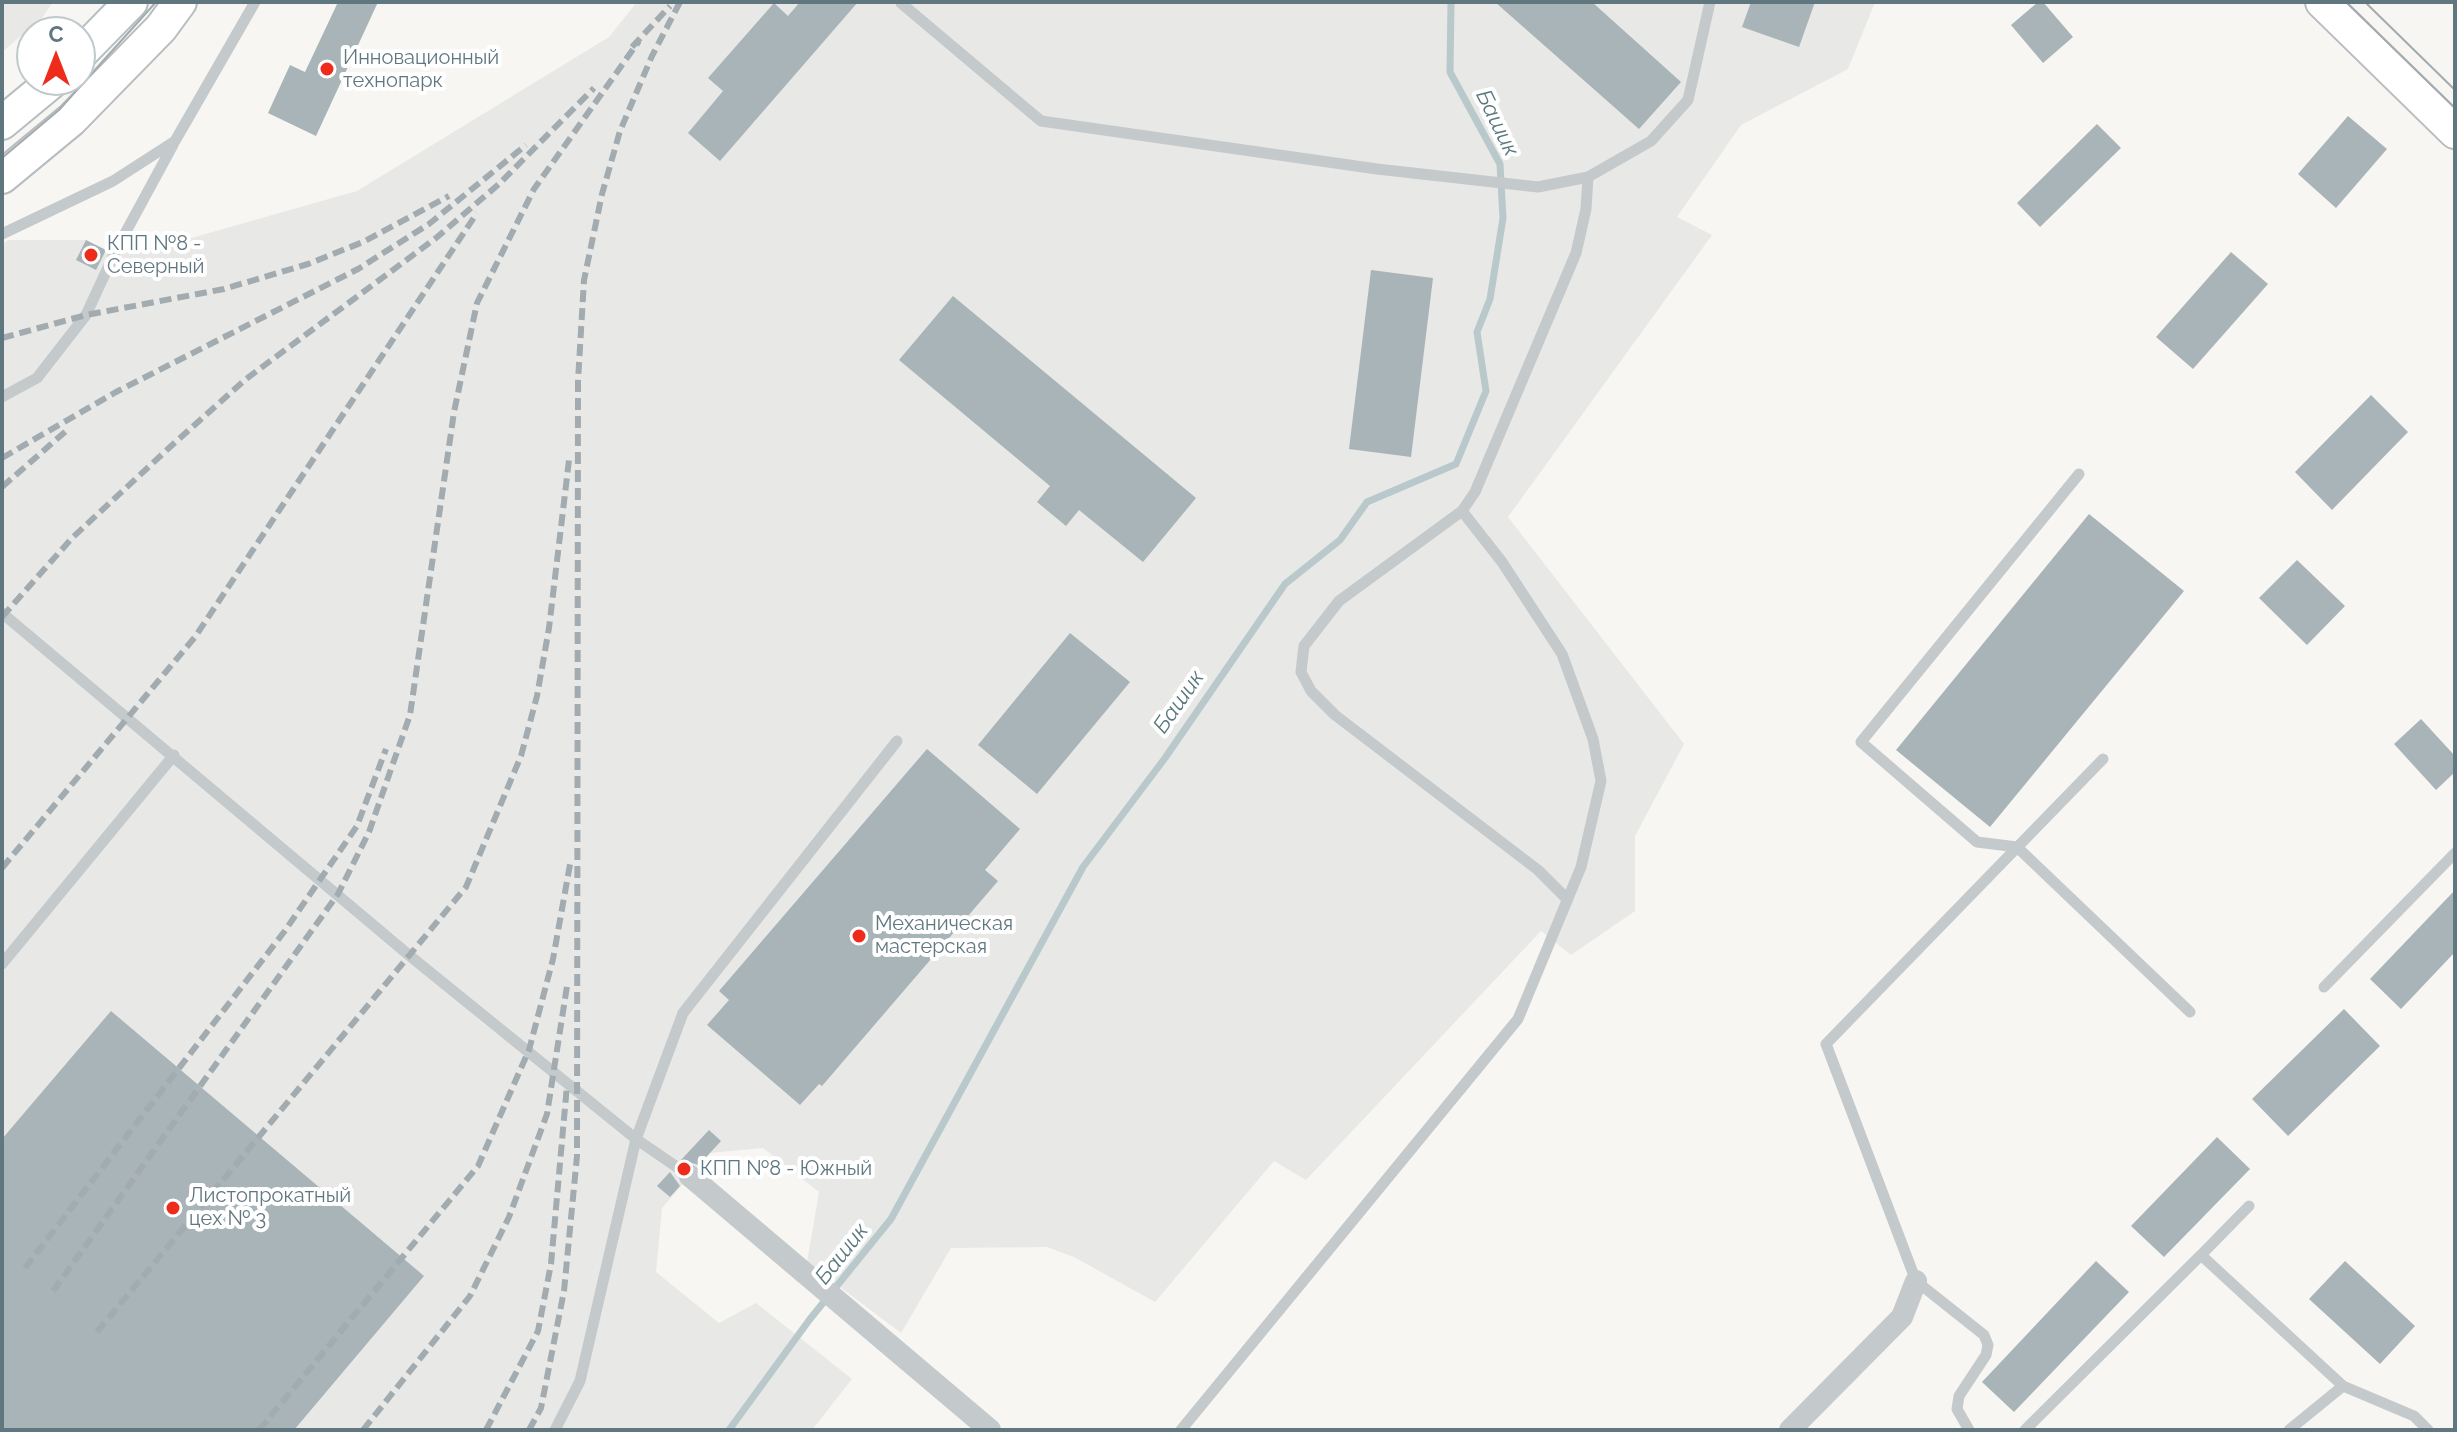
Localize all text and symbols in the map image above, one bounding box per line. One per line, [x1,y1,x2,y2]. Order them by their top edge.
north arrow [16,16,96,96]
text: С [48,21,64,47]
place label: Инновационный технопарк [343,46,499,93]
marker: Инновационный технопарк [318,60,336,78]
water label: Башик [1470,86,1524,160]
place label: КПП №8 - Северный [107,232,204,279]
marker: КПП №8 - Северный [82,246,100,264]
water label: Башик [1148,666,1210,738]
place label: Механическая мастерская [875,912,1013,959]
marker: Механическая мастерская [850,927,868,945]
place label: КПП №8 - Южный [700,1157,872,1181]
marker: КПП №8 - Южный [675,1160,693,1178]
place label: Листопрокатный цех № 3 [189,1184,351,1231]
marker: Листопрокатный цех № 3 [164,1199,182,1217]
water label: Башик [810,1218,874,1290]

